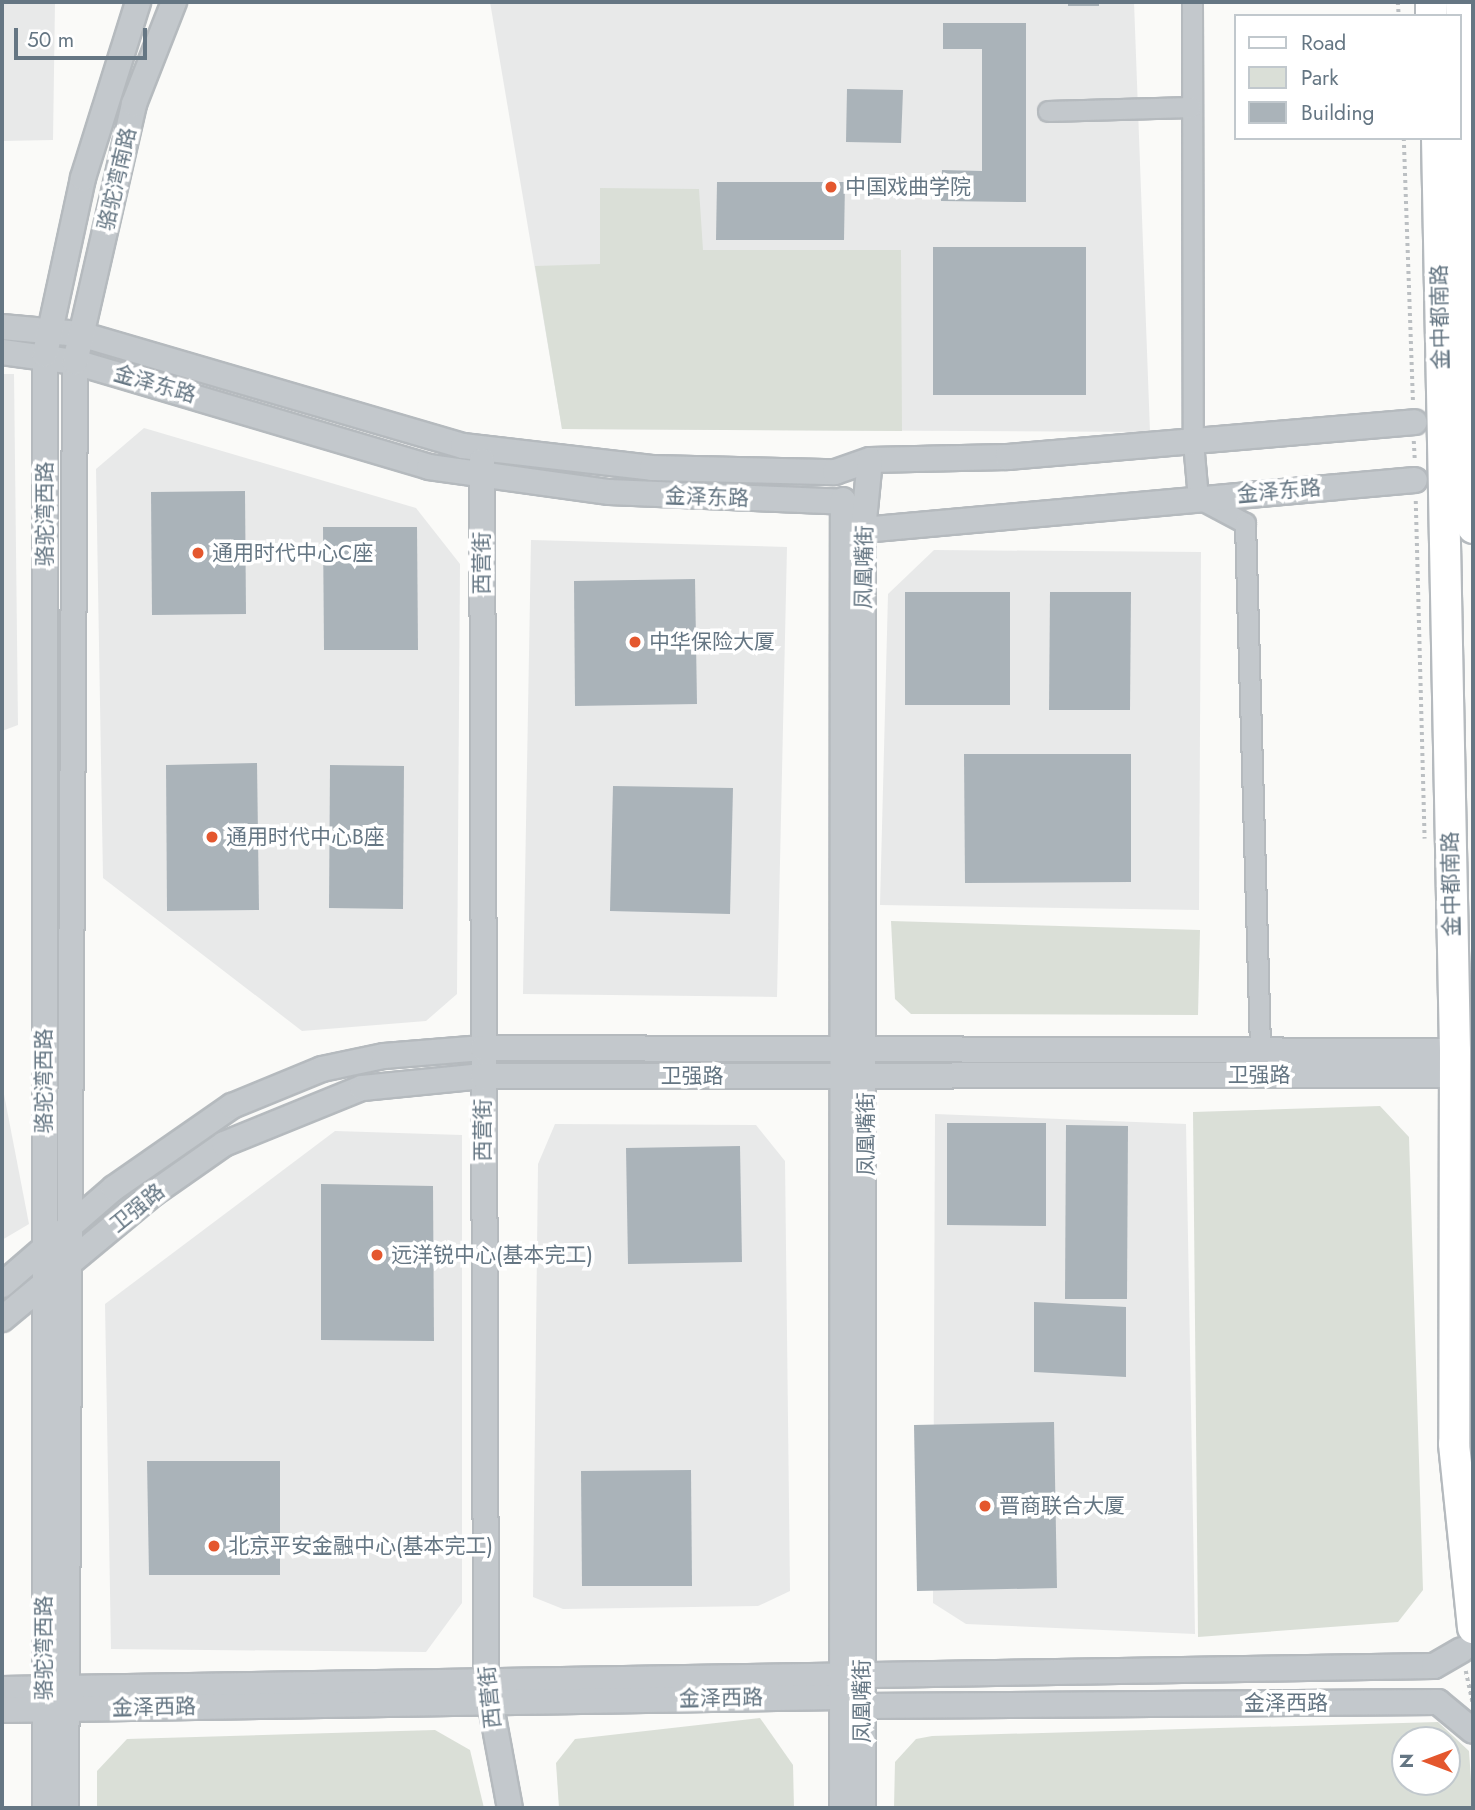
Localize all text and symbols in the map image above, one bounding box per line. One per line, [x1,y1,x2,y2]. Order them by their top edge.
scale bar [18,14,150,58]
legend [1234,14,1461,140]
text: 50 m [27,25,74,55]
text: Road [1301,28,1346,58]
text: Park [1301,63,1338,93]
text: Building [1301,98,1374,128]
street label: 骆驼湾南路 [93,125,141,233]
place label: 中国戏曲学院 [845,174,971,200]
marker: 中国戏曲学院 [823,179,839,195]
street label: 金中都南路 [1426,264,1454,370]
street label: 金泽东路 [111,360,199,408]
street label: 骆驼湾西路 [32,462,58,566]
street label: 金泽东路 [1236,475,1322,507]
street label: 金泽东路 [665,483,749,511]
street label: 凤凰嘴街 [851,525,877,609]
street label: 西营街 [469,532,495,594]
place label: 通用时代中心C座 [212,540,373,566]
marker: 通用时代中心C座 [190,545,206,561]
place label: 中华保险大厦 [649,629,775,655]
marker: 中华保险大厦 [627,634,643,650]
place label: 通用时代中心B座 [226,824,385,850]
marker: 通用时代中心B座 [204,829,220,845]
street label: 金中都南路 [1437,831,1465,937]
street label: 骆驼湾西路 [31,1029,57,1133]
street label: 卫强路 [1228,1062,1290,1088]
street label: 卫强路 [661,1063,723,1089]
street label: 凤凰嘴街 [853,1092,879,1176]
street label: 西营街 [470,1099,496,1161]
street label: 卫强路 [105,1178,169,1238]
place label: 远洋锐中心(基本完工) [391,1242,593,1268]
marker: 远洋锐中心(基本完工) [369,1247,385,1263]
place label: 晋商联合大厦 [999,1493,1125,1519]
marker: 晋商联合大厦 [977,1498,993,1514]
place label: 北京平安金融中心(基本完工) [228,1533,493,1559]
marker: 北京平安金融中心(基本完工) [206,1538,222,1554]
street label: 骆驼湾西路 [31,1596,57,1700]
street label: 凤凰嘴街 [849,1659,875,1743]
street label: 西营街 [474,1664,506,1730]
street label: 金泽西路 [679,1685,763,1711]
street label: 金泽西路 [1244,1690,1328,1716]
street label: 金泽西路 [112,1694,196,1720]
north arrow [1391,1726,1461,1796]
text: N [1393,1753,1420,1769]

